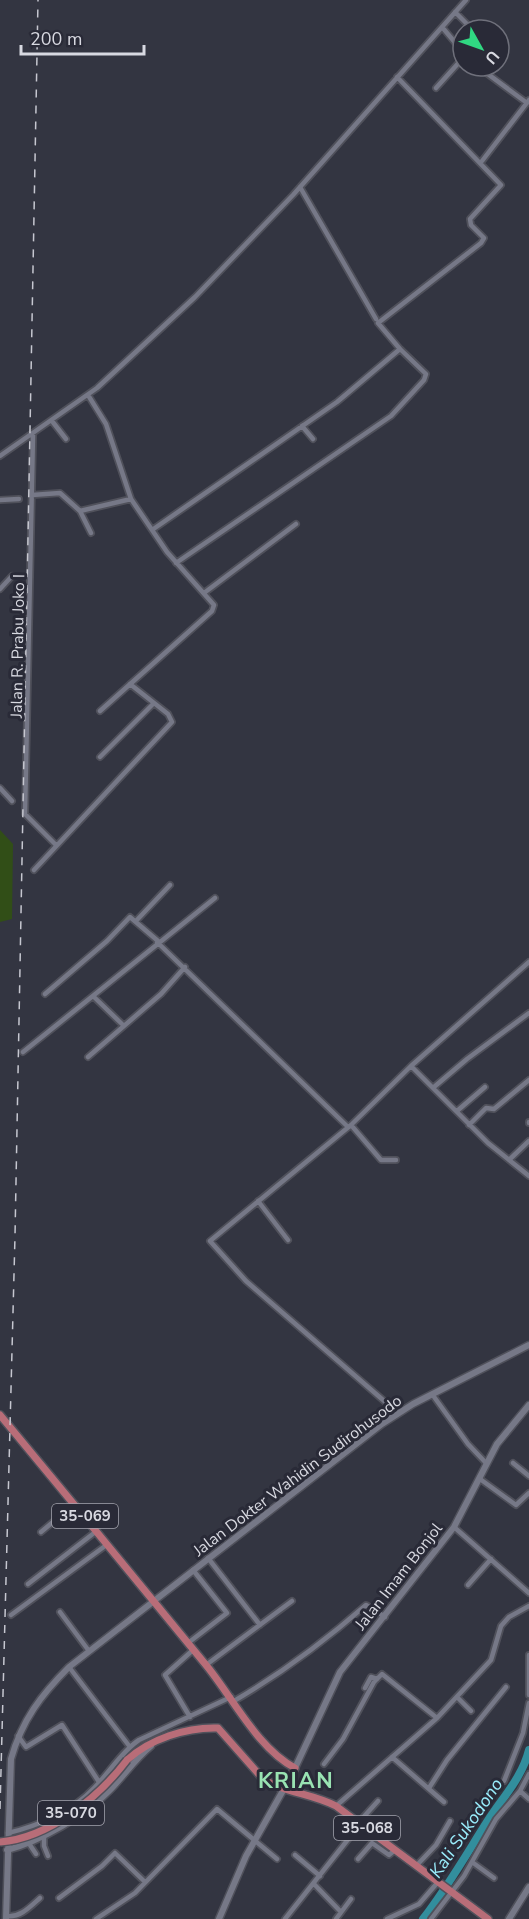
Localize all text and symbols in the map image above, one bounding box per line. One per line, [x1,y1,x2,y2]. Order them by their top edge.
scale bar [21,18,144,56]
north arrow [451,18,511,78]
text: 200 m [30,27,82,51]
text: U [480,45,504,69]
street label: Jalan R. Prabu Joko I [6,574,30,719]
street label: Jalan Dokter Wahidin Sudirohusodo [188,1390,407,1562]
road number: 35-069 [52,1504,118,1528]
street label: Jalan Imam Bonjol [349,1518,448,1636]
district label: KRIAN [258,1766,334,1796]
water label: Kali Sukodono [424,1773,508,1883]
road number: 35-070 [38,1801,104,1825]
road number: 35-068 [334,1816,400,1840]

